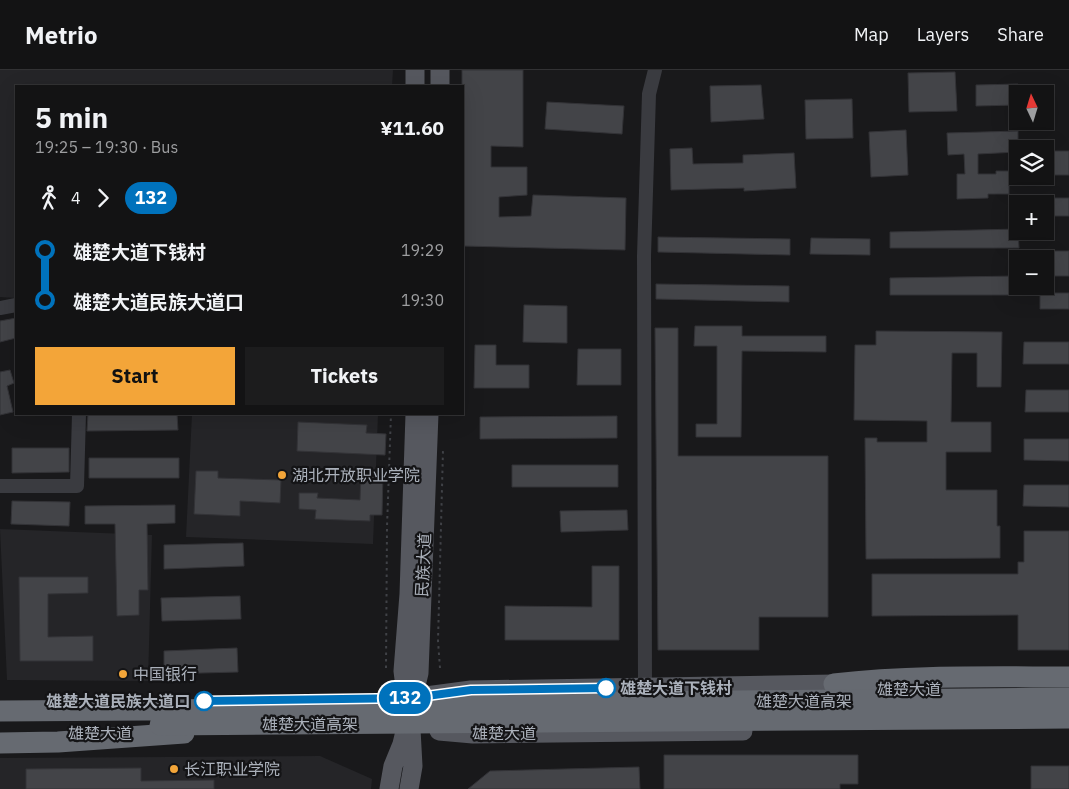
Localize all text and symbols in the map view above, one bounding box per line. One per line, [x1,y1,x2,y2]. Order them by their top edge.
text: Metrio [25,19,97,51]
text: Map [854,23,889,46]
text: Layers [917,23,969,46]
text: Share [997,23,1044,46]
north arrow [1009,85,1054,130]
map controls [1009,85,1054,295]
text: 5 min [35,99,108,136]
text: ¥11.60 [380,116,444,140]
text: 19:25 – 19:30 · Bus [35,137,178,157]
button: layers [1009,140,1054,185]
icon: walk [35,184,63,212]
icon: forward [89,184,117,212]
text: 132 [135,186,167,209]
text: 4 [71,188,81,208]
button: + [1009,195,1054,240]
text: 雄楚大道下钱村 [73,240,206,264]
text: 19:29 [401,240,444,260]
button: − [1009,250,1054,295]
text: 雄楚大道民族大道口 [73,290,244,314]
text: 19:30 [401,290,444,310]
button: Start [35,347,235,405]
button: Tickets [245,347,444,405]
place label: 湖北开放职业学院 [292,465,420,485]
marker: 湖北开放职业学院 [276,469,288,481]
street label: 民族大道 [411,533,435,597]
place label: 中国银行 [133,664,197,684]
marker: 中国银行 [117,668,129,680]
marker: 雄楚大道下钱村 [596,678,616,698]
place label: 雄楚大道下钱村 [620,678,732,698]
street label: 雄楚大道 [877,679,941,699]
line badge: 132 [376,682,434,714]
text: 132 [389,686,421,709]
place label: 雄楚大道民族大道口 [46,691,190,711]
marker: 雄楚大道民族大道口 [194,691,214,711]
street label: 雄楚大道高架 [756,691,852,711]
street label: 雄楚大道高架 [262,714,358,734]
street label: 雄楚大道 [68,723,132,743]
street label: 雄楚大道 [472,723,536,743]
place label: 长江职业学院 [184,759,280,779]
marker: 长江职业学院 [168,763,180,775]

